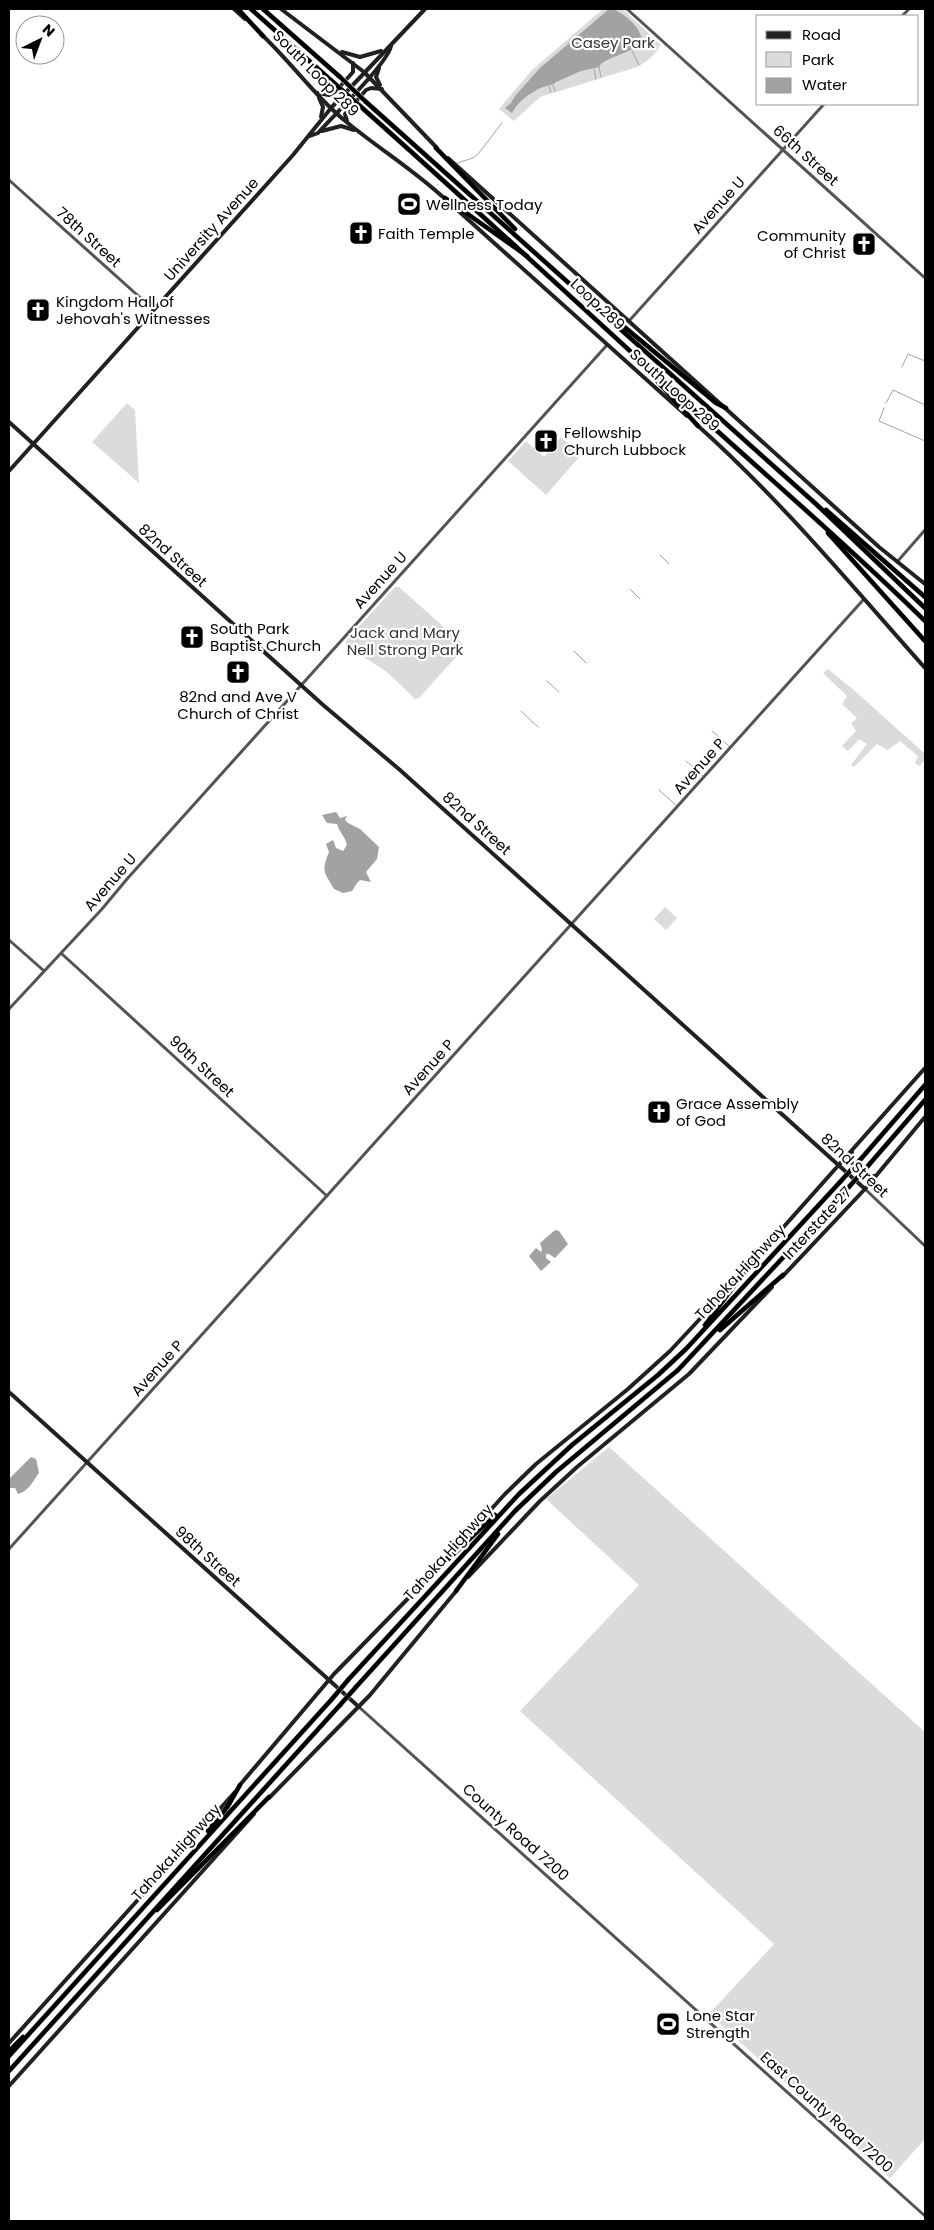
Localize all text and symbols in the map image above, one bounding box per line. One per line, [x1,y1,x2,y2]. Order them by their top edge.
north arrow [15,15,65,65]
legend [756,15,919,105]
text: N [38,19,59,41]
text: Road [802,24,841,45]
street label: South Loop 289 [268,25,364,121]
park label: Casey Park [571,32,655,53]
text: Park [802,49,834,70]
text: Water [802,74,848,95]
street label: 66th Street [768,120,844,190]
street label: Avenue U [687,172,749,238]
street label: University Avenue [159,173,263,285]
sports icon: Wellness Today [396,191,422,217]
place label: Wellness Today [426,194,543,215]
street label: 78th Street [52,202,126,272]
church icon: Faith Temple [348,220,374,246]
place label: Faith Temple [378,223,474,244]
place label: Community of Christ [757,225,847,263]
church icon: Community of Christ [851,231,877,257]
street label: Loop 289 [566,273,630,335]
place label: Kingdom Hall of Jehovah's Witnesses [56,291,210,329]
church icon: Kingdom Hall of Jehovah's Witnesses [25,297,51,323]
street label: South Loop 289 [625,344,725,436]
place label: Fellowship Church Lubbock [564,422,686,460]
church icon: Fellowship Church Lubbock [533,428,559,454]
street label: 82nd Street [134,519,212,591]
street label: Avenue U [349,547,411,613]
place label: South Park Baptist Church [210,618,321,656]
park label: Jack and Mary Nell Strong Park [347,622,464,660]
church icon: South Park Baptist Church [179,624,205,650]
church icon: 82nd and Ave V Church of Christ [225,659,251,685]
place label: 82nd and Ave V Church of Christ [177,686,299,724]
street label: Avenue P [668,733,730,799]
street label: 82nd Street [438,787,516,859]
street label: Avenue U [79,849,141,915]
street label: 90th Street [165,1030,239,1102]
street label: Avenue P [397,1034,459,1100]
place label: Grace Assembly of God [676,1093,799,1131]
church icon: Grace Assembly of God [646,1099,672,1125]
street label: 82nd Street [816,1128,894,1202]
street label: Interstate 27 [778,1182,856,1264]
street label: Tahoka Highway [690,1219,790,1325]
street label: Avenue P [126,1335,188,1401]
street label: Tahoka Highway [399,1498,498,1605]
street label: 98th Street [171,1521,245,1591]
street label: County Road 7200 [458,1778,574,1886]
street label: Tahoka Highway [127,1798,226,1905]
place label: Lone Star Strength [686,2005,755,2043]
sports icon: Lone Star Strength [655,2011,681,2037]
street label: East County Road 7200 [756,2047,898,2177]

